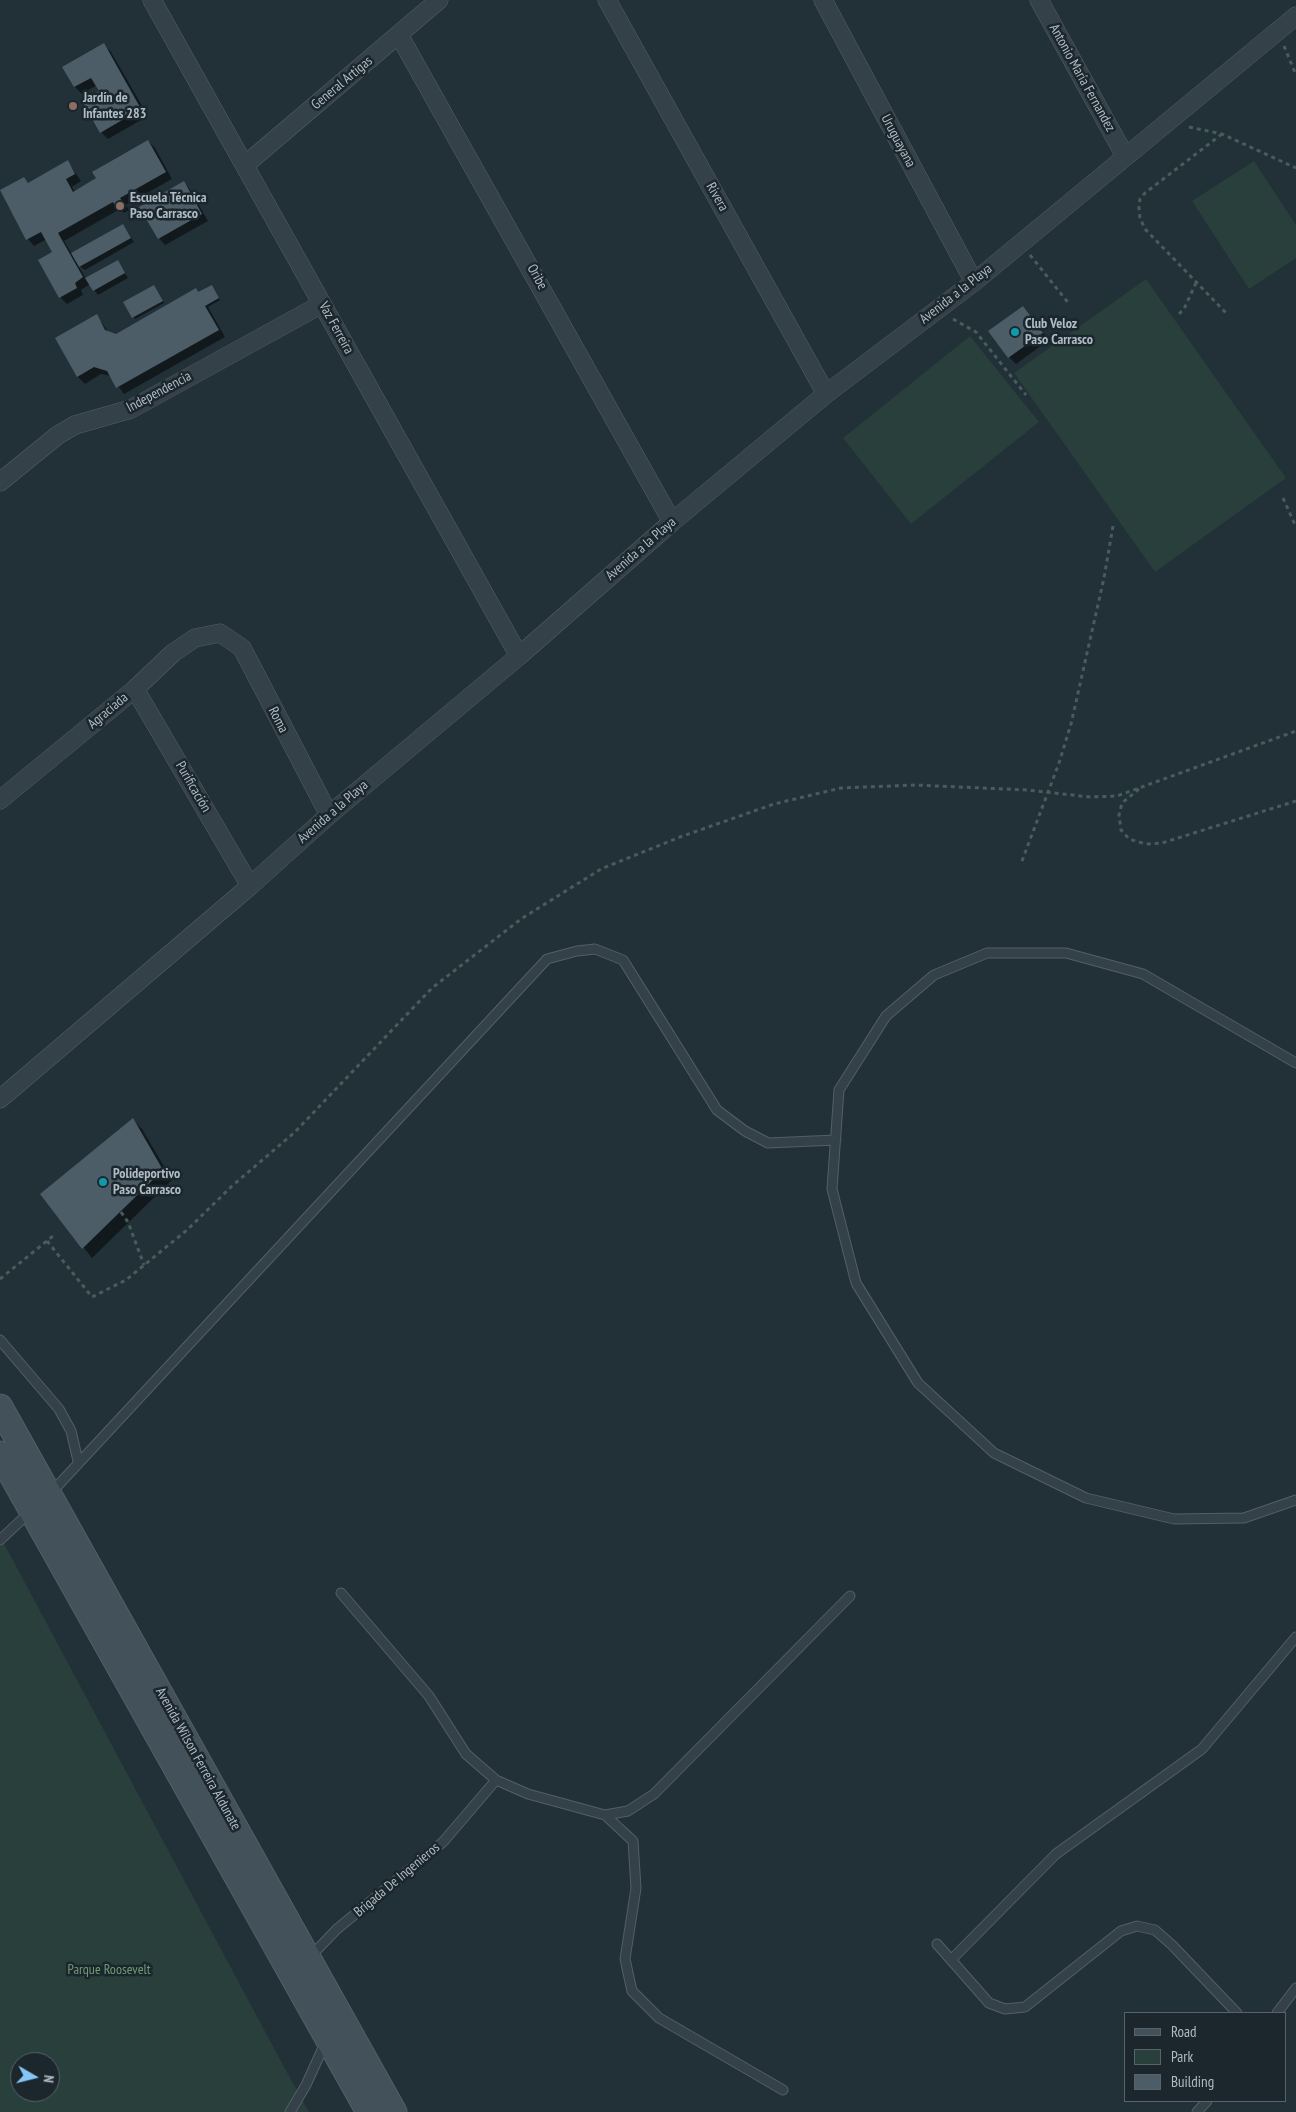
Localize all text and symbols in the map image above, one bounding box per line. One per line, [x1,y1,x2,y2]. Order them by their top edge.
street label: Antonio María Fernandez [1045,21,1119,135]
street label: General Artigas [308,53,376,113]
place label: Jardín de Infantes 283 [83,90,146,122]
marker: Jardín de Infantes 283 [67,100,79,112]
street label: Uruguayana [877,112,919,170]
street label: Rivera [702,180,732,214]
place label: Escuela Técnica Paso Carrasco [130,190,207,222]
marker: Escuela Técnica Paso Carrasco [114,200,126,212]
street label: Avenida a la Playa [916,260,996,328]
street label: Oribe [523,261,551,293]
street label: Vaz Ferreira [315,299,357,357]
place label: Club Veloz Paso Carrasco [1025,316,1093,348]
marker: Club Veloz Paso Carrasco [1009,326,1021,338]
street label: Independencia [124,368,194,416]
street label: Avenida a la Playa [602,514,680,584]
street label: Agraciada [85,689,131,733]
street label: Roma [264,704,292,736]
street label: Purificación [172,759,214,815]
street label: Avenida a la Playa [294,777,372,847]
place label: Polideportivo Paso Carrasco [113,1166,181,1198]
marker: Polideportivo Paso Carrasco [97,1176,109,1188]
street label: Avenida Wilson Ferreira Aldunate [152,1685,244,1833]
street label: Brigada De Ingenieros [351,1839,443,1921]
park label: Parque Roosevelt [67,1962,151,1978]
legend [1124,2012,1286,2102]
text: Road [1171,2022,1197,2041]
text: Park [1171,2047,1193,2066]
north arrow [10,2052,60,2102]
text: Building [1171,2072,1214,2091]
text: N [39,2074,58,2084]

